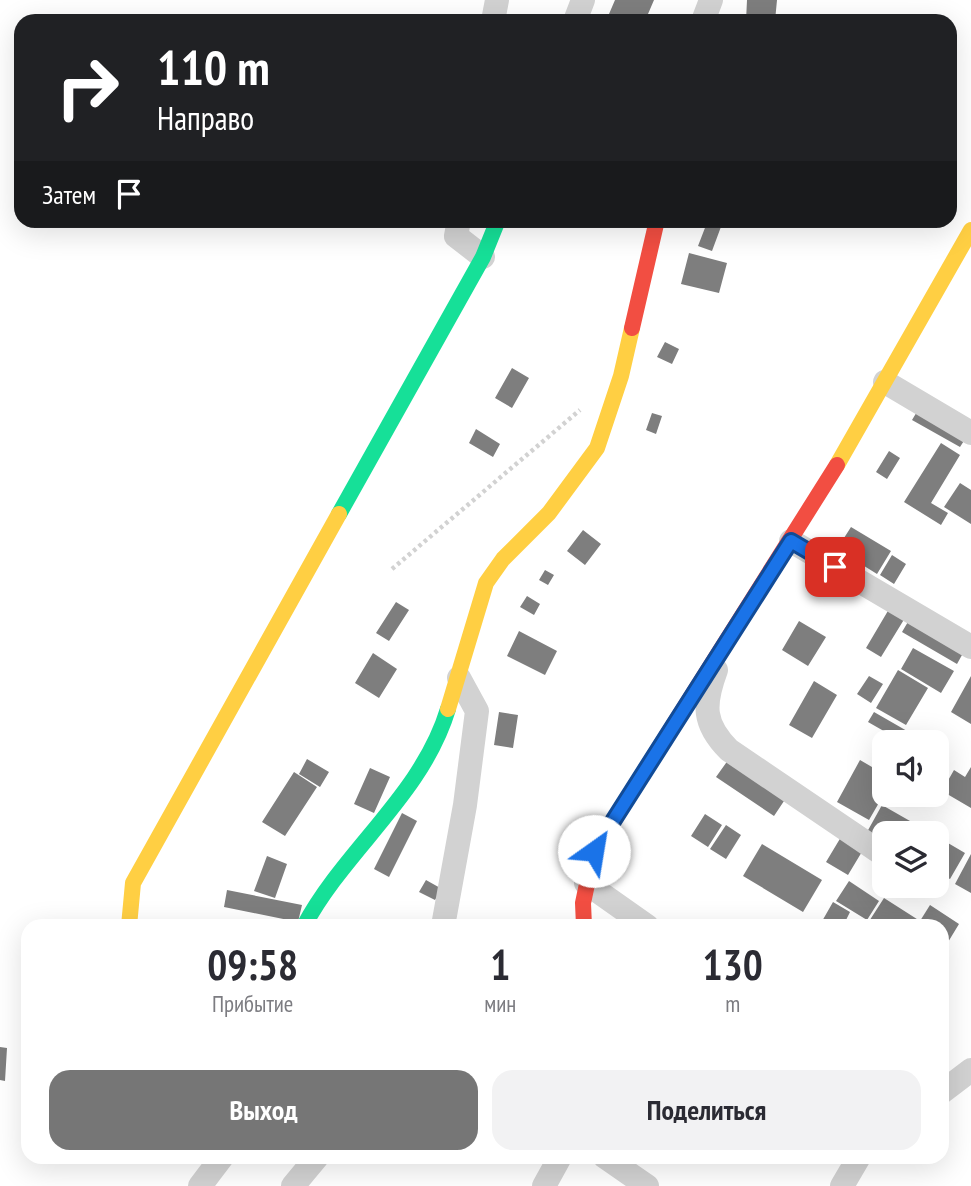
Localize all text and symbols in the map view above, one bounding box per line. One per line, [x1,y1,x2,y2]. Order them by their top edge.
text: 110 m [157,35,270,99]
icon: right [42,42,133,133]
text: Направо [157,97,254,139]
icon: arrive [110,175,148,213]
text: Затем [42,178,96,211]
pin [805,537,865,597]
icon: arrive [816,548,854,586]
map controls [872,730,949,898]
button: sound [872,730,949,807]
position arrow [557,814,631,888]
button: layers [872,821,949,898]
text: 09:58 [207,937,298,992]
text: 1 [490,937,510,992]
text: 130 [703,937,763,992]
text: Прибытие [212,989,293,1018]
text: мин [484,989,516,1018]
text: m [725,989,740,1018]
button: Выход [49,1070,478,1150]
button: Поделиться [492,1070,921,1150]

